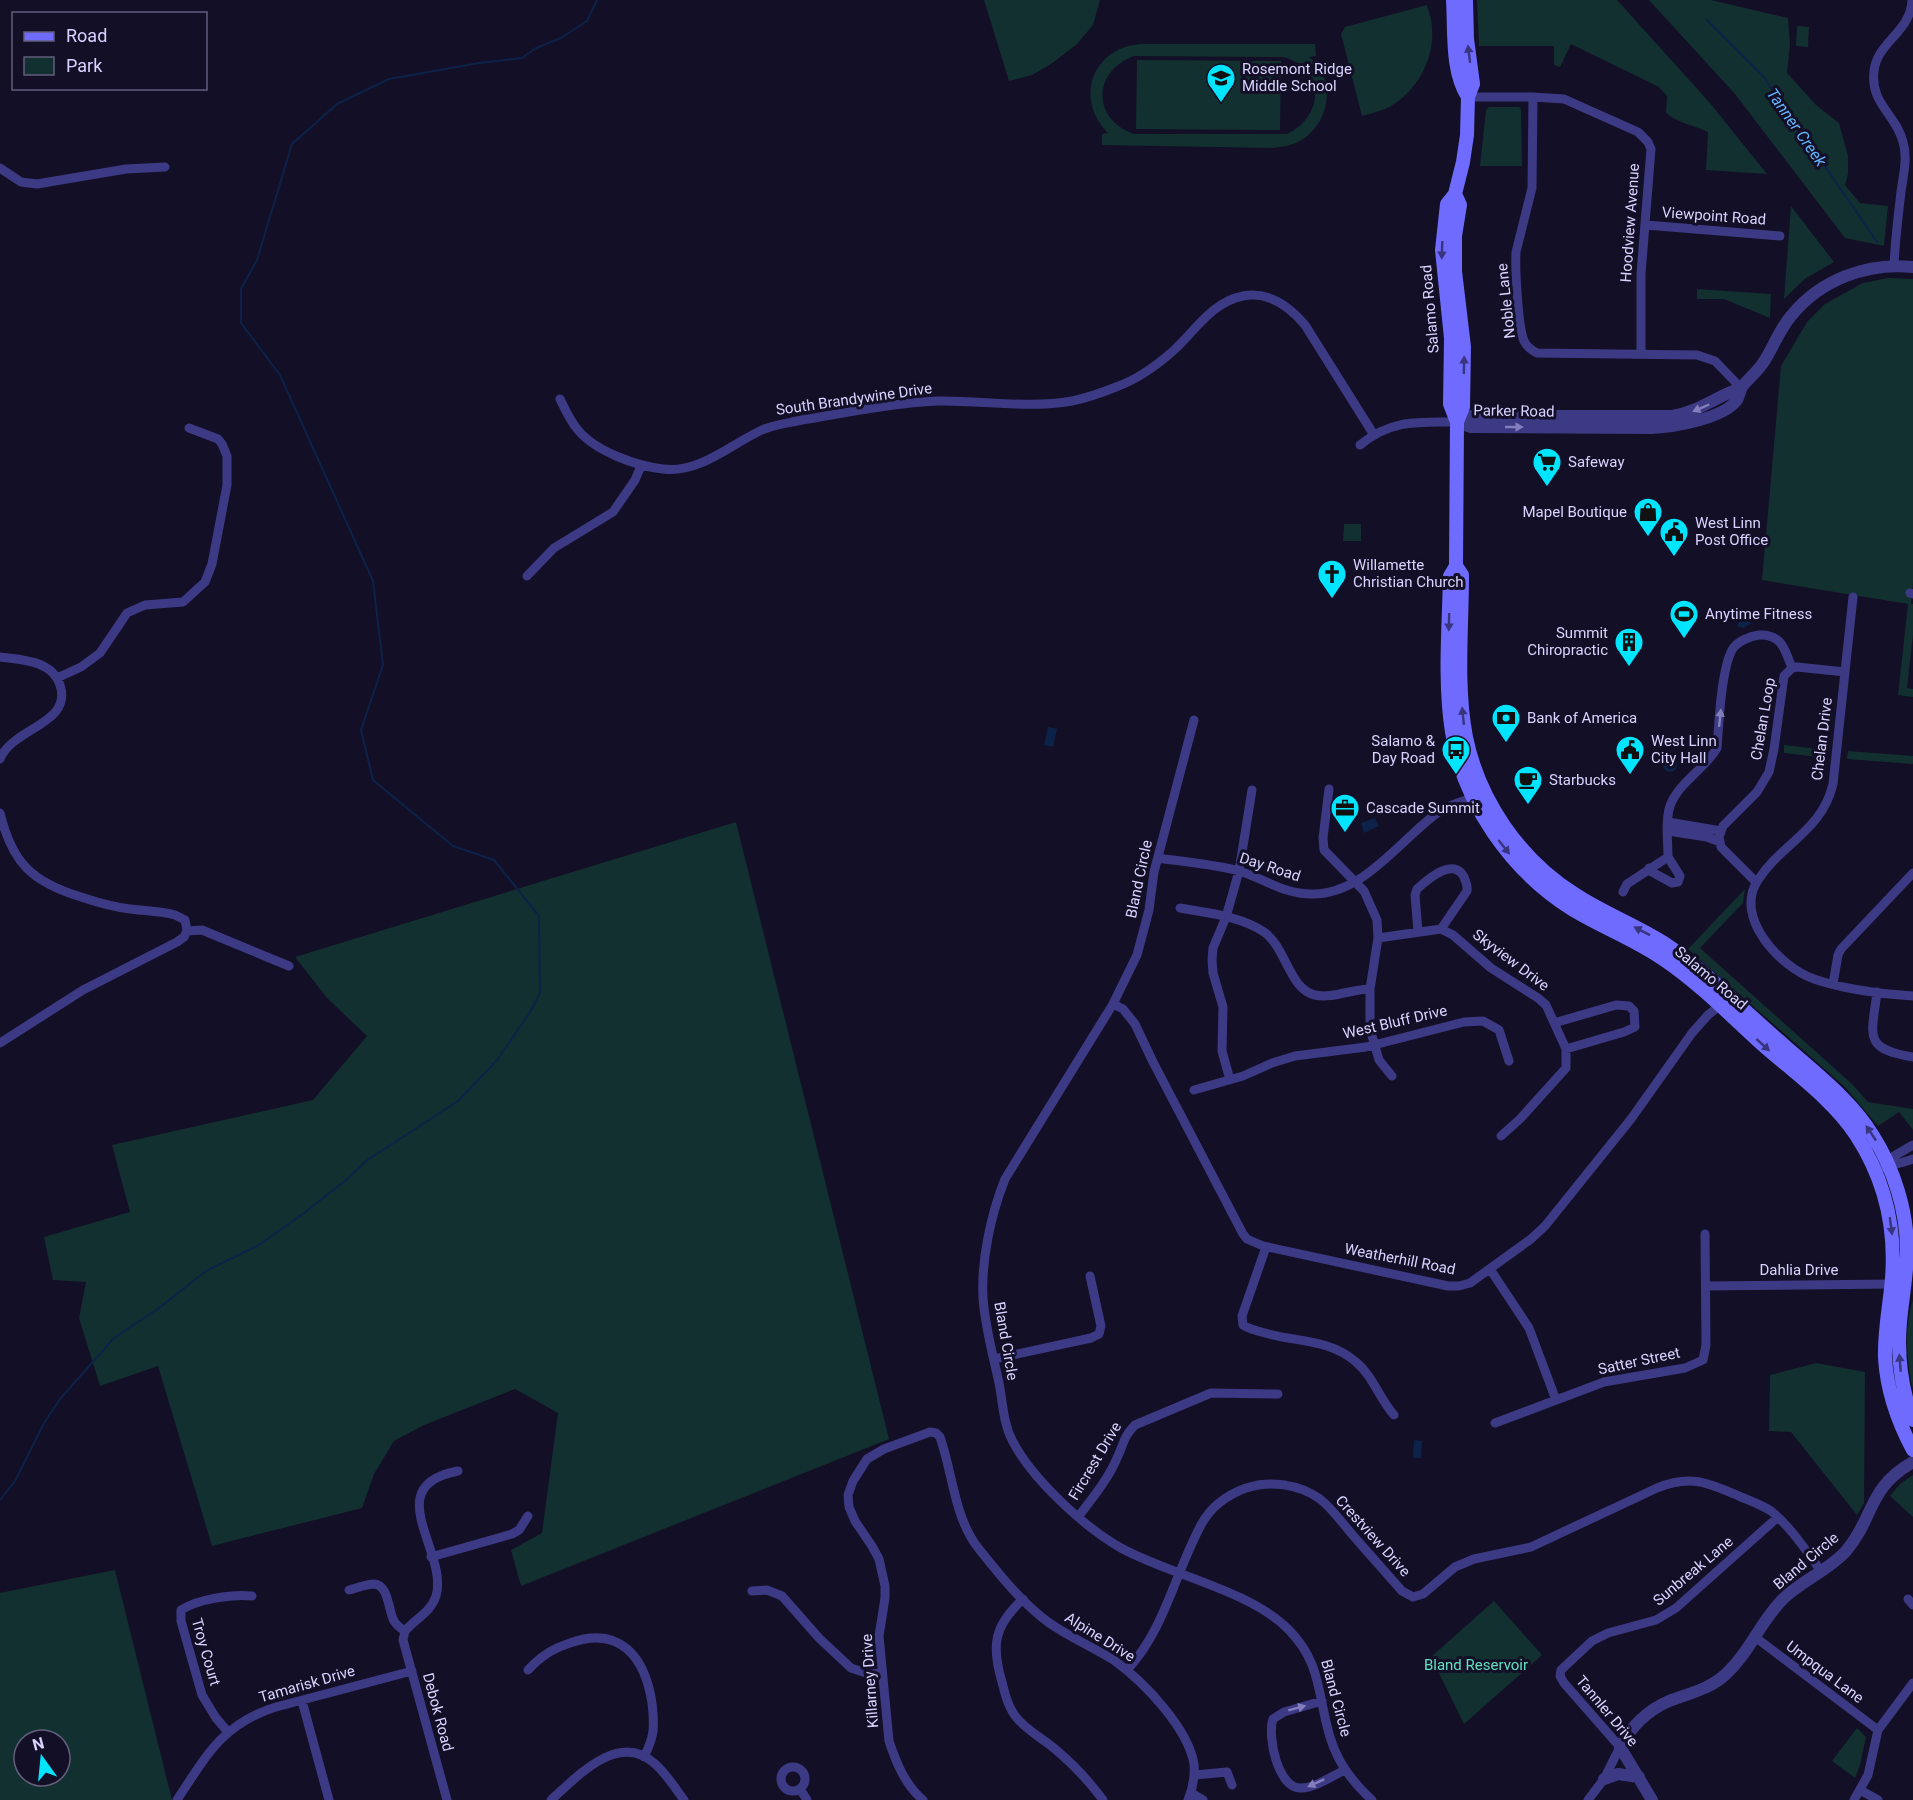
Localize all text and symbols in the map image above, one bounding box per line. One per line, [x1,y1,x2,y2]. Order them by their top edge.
legend [12,12,207,90]
text: Road [66,25,107,46]
one-way arrow [1465,44,1474,63]
text: Park [66,55,103,76]
place label: Rosemont Ridge Middle School [1242,60,1352,95]
school or university icon: Rosemont Ridge Middle School [1205,62,1237,104]
water label: Tanner Creek [1763,85,1831,171]
street label: Hoodview Avenue [1617,163,1643,283]
street label: Viewpoint Road [1661,203,1767,229]
one-way arrow [1437,240,1447,259]
street label: Noble Lane [1493,262,1519,339]
street label: Salamo Road [1417,264,1443,354]
one-way arrow [1459,355,1468,374]
street label: South Brandywine Drive [775,379,933,419]
street label: Parker Road [1473,401,1555,421]
one-way arrow [1692,403,1710,413]
one-way arrow [1505,422,1524,432]
supermarket icon: Safeway [1531,446,1563,488]
place label: Safeway [1568,453,1624,471]
shop icon: Mapel Boutique [1632,496,1664,538]
place label: Mapel Boutique [1523,503,1627,521]
place label: West Linn Post Office [1695,514,1768,549]
public building icon: West Linn Post Office [1658,516,1690,558]
place label: Willamette Christian Church [1353,556,1464,591]
church icon: Willamette Christian Church [1316,558,1348,600]
sports icon: Anytime Fitness [1668,598,1700,640]
place label: Anytime Fitness [1705,605,1812,623]
one-way arrow [1444,613,1454,632]
place label: Summit Chiropractic [1527,624,1608,659]
building icon: Summit Chiropractic [1613,626,1645,668]
street label: Chelan Loop [1747,676,1779,762]
street label: Chelan Drive [1808,696,1836,782]
bank icon: Bank of America [1490,702,1522,744]
one-way arrow [1458,707,1468,726]
one-way arrow [1715,708,1724,727]
place label: Bank of America [1527,709,1637,727]
place label: Salamo & Day Road [1371,732,1436,767]
place label: West Linn City Hall [1651,732,1717,767]
bus stop icon: Salamo & Day Road [1440,734,1472,776]
public building icon: West Linn City Hall [1614,734,1646,776]
cafe icon: Starbucks [1512,764,1544,806]
place label: Starbucks [1549,771,1616,789]
office icon: Cascade Summit [1329,792,1361,834]
place label: Cascade Summit [1366,799,1480,817]
street label: Bland Circle [1122,838,1156,920]
one-way arrow [1498,839,1511,855]
street label: Day Road [1237,849,1303,885]
street label: Skyview Drive [1469,925,1553,995]
one-way arrow [1633,926,1650,936]
street label: Salamo Road [1671,943,1751,1013]
street label: West Bluff Drive [1341,1001,1449,1043]
one-way arrow [1755,1038,1770,1051]
one-way arrow [1865,1126,1877,1142]
one-way arrow [1887,1217,1896,1236]
street label: Weatherhill Road [1343,1239,1457,1279]
street label: Dahlia Drive [1759,1261,1839,1279]
street label: Bland Circle [990,1300,1022,1382]
street label: Satter Street [1596,1344,1682,1378]
one-way arrow [1895,1353,1905,1372]
street label: Fircrest Drive [1065,1419,1125,1503]
street label: Crestview Drive [1332,1492,1414,1580]
street label: Bland Circle [1770,1529,1842,1593]
street label: Sunbreak Lane [1649,1532,1737,1610]
street label: Alpine Drive [1062,1608,1138,1666]
street label: Troy Court [188,1616,224,1688]
street label: Killarney Drive [858,1633,882,1729]
street label: Umpqua Lane [1783,1637,1867,1707]
park label: Bland Reservoir [1424,1656,1528,1674]
street label: Bland Circle [1317,1657,1355,1739]
street label: Tamarisk Drive [257,1662,357,1706]
street label: Debok Road [419,1671,457,1753]
street label: Tannler Drive [1572,1672,1642,1750]
one-way arrow [1288,1703,1306,1712]
north arrow [12,1728,72,1788]
text: N [30,1733,46,1755]
one-way arrow [1307,1778,1325,1788]

